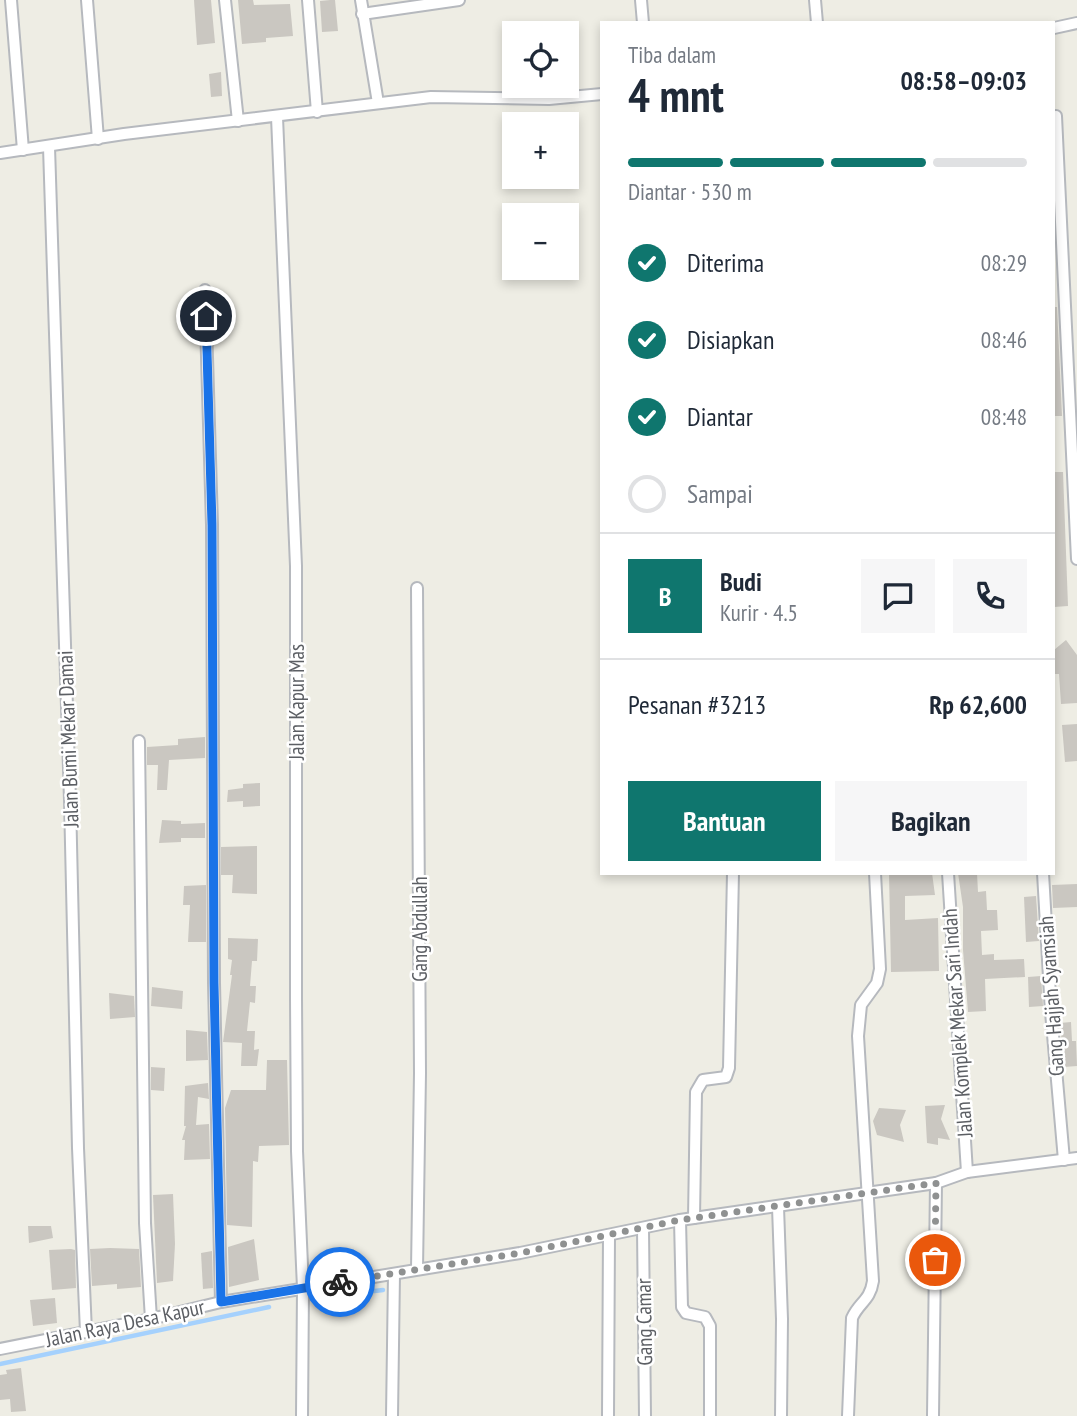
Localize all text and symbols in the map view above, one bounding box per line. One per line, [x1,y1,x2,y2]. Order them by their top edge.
map controls [502,21,579,280]
button: locate [502,21,579,98]
text: Tiba dalam [628,40,716,69]
text: 08:58–09:03 [900,64,1027,97]
text: 4 mnt [628,65,724,125]
button: + [502,112,579,189]
text: Diantar · 530 m [628,177,752,206]
button: − [502,203,579,280]
icon: check [628,244,666,282]
text: Diterima [687,246,764,279]
text: 08:29 [981,248,1027,277]
pin [176,286,236,346]
icon: home [187,297,225,335]
icon: check [628,321,666,359]
text: Disiapkan [687,323,774,356]
text: 08:46 [981,325,1027,354]
icon: check [628,398,666,436]
text: Diantar [687,400,753,433]
text: 08:48 [981,402,1027,431]
text: Sampai [687,477,753,510]
button: chat [861,559,935,633]
button: phone [953,559,1027,633]
text: Budi [720,565,762,598]
text: B [659,580,671,613]
text: Kurir · 4.5 [720,598,798,627]
street label: Jalan Kapur Mas [283,644,310,761]
street label: Jalan Bumi Mekar Damai [51,650,85,829]
text: Pesanan #3213 [628,688,766,721]
text: Rp 62,600 [929,688,1027,721]
button: Bantuan [628,781,821,861]
button: Bagikan [835,781,1027,861]
street label: Gang Abdullah [406,876,433,982]
street label: Jalan Komplek Mekar Sari Indah [936,908,979,1139]
street label: Gang Hajjah Syamsiah [1032,915,1070,1077]
pin [905,1230,965,1290]
icon: bag [916,1241,954,1279]
courier [305,1247,375,1317]
icon: bike [321,1263,359,1301]
street label: Gang Camar [630,1278,658,1366]
street label: Jalan Raya Desa Kapur [42,1293,207,1353]

